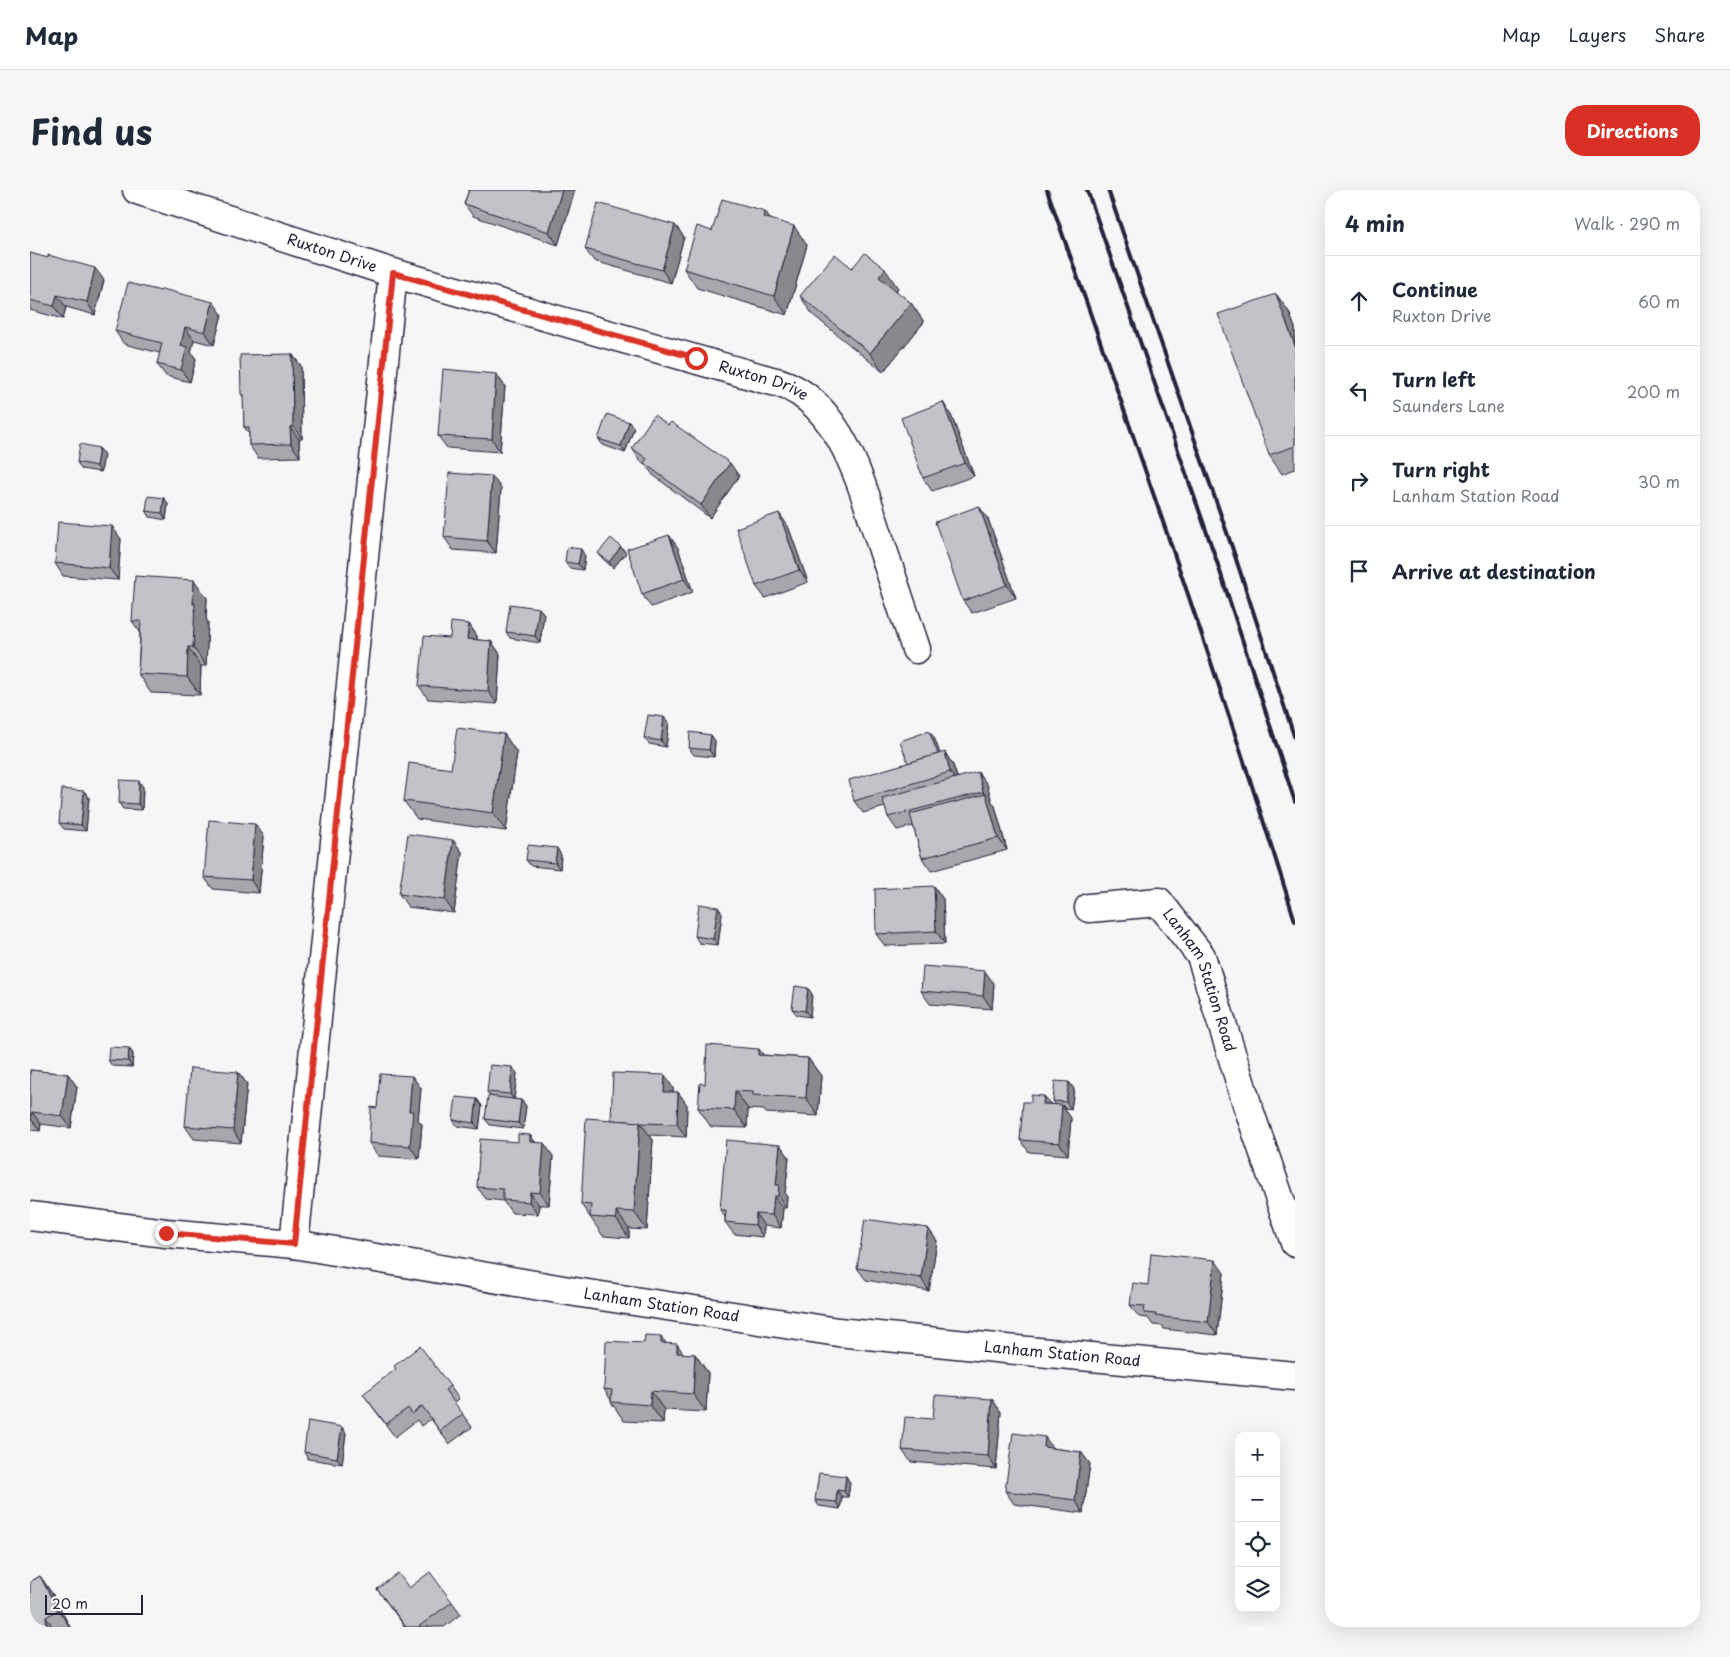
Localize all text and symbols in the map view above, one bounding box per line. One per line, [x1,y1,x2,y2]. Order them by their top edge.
text: Map [25,17,78,53]
text: Map [1502,21,1541,48]
text: Layers [1569,21,1626,48]
text: Share [1654,21,1705,48]
text: Find us [30,104,152,157]
button: Directions [1565,105,1700,156]
text: 4 min [1345,207,1405,239]
text: Walk · 290 m [1574,211,1680,235]
street label: Ruxton Drive [284,226,380,277]
text: Continue [1392,275,1478,303]
icon: ahead [1345,287,1373,315]
text: 60 m [1638,289,1680,313]
text: Ruxton Drive [1392,303,1492,327]
route start [685,347,708,370]
street label: Ruxton Drive [716,354,814,405]
text: Turn left [1392,365,1476,393]
icon: left [1345,377,1373,405]
text: 200 m [1627,379,1680,403]
text: Saunders Lane [1392,393,1505,417]
text: Turn right [1392,455,1490,483]
icon: right [1345,467,1373,495]
text: 30 m [1638,469,1680,493]
text: Lanham Station Road [1392,483,1560,507]
icon: arrive [1345,557,1373,585]
text: Arrive at destination [1392,557,1596,585]
street label: Lanham Station Road [1158,903,1243,1054]
route end [155,1222,178,1245]
street label: Lanham Station Road [582,1281,741,1327]
street label: Lanham Station Road [983,1334,1142,1372]
map controls [1235,1432,1280,1612]
button: + [1235,1432,1280,1477]
button: − [1235,1477,1280,1522]
button: locate [1235,1522,1280,1567]
button: layers [1235,1567,1280,1612]
scale bar [45,1592,142,1615]
text: 20 m [52,1593,88,1614]

